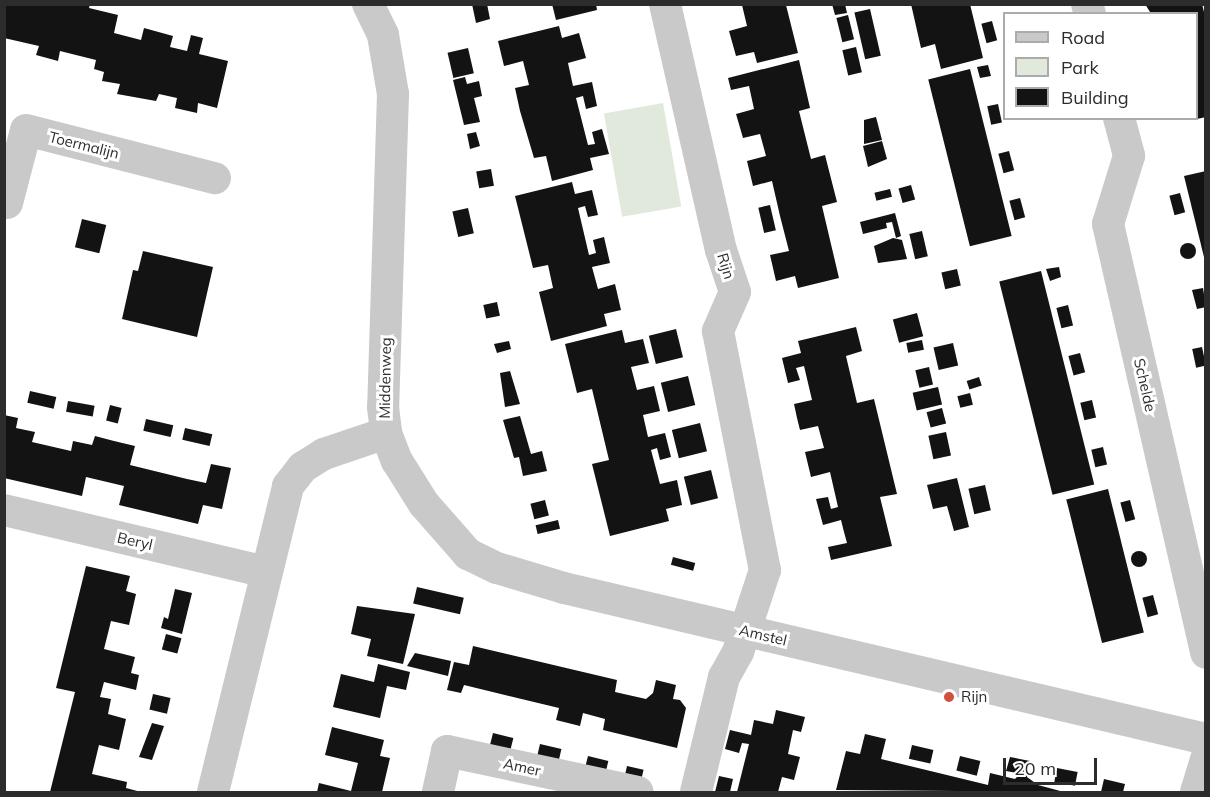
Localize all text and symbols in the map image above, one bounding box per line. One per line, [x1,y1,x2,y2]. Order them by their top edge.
legend [1003,12,1198,120]
text: Road [1061,26,1105,49]
text: Park [1061,56,1099,79]
text: Building [1061,86,1129,109]
street label: Toermalijn [47,128,121,162]
street label: Rijn [714,251,738,281]
street label: Middenweg [375,337,395,419]
street label: Schelde [1130,356,1160,414]
street label: Beryl [116,528,154,554]
street label: Amstel [737,621,789,649]
place label: Rijn [961,688,987,706]
marker: Rijn [942,690,956,704]
scale bar [1006,746,1100,784]
street label: Amer [502,754,542,780]
text: 20 m [1014,757,1056,780]

